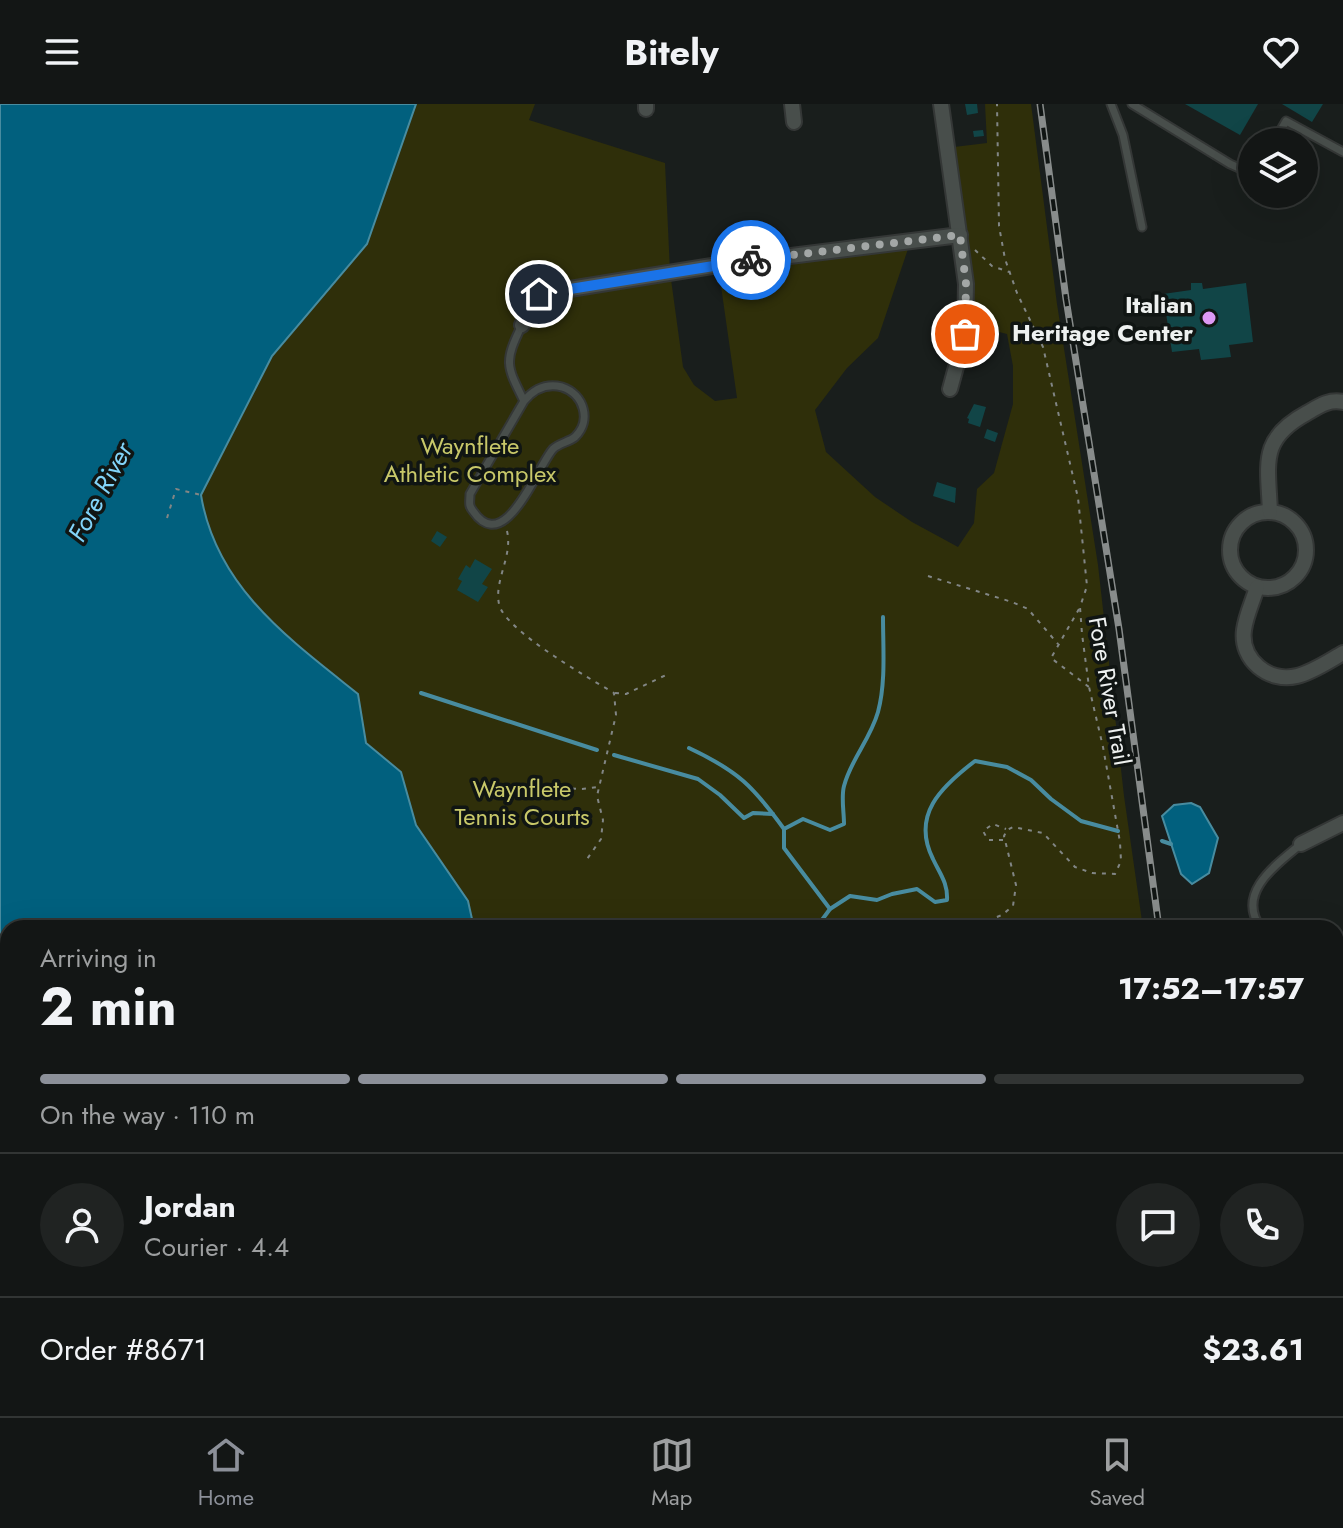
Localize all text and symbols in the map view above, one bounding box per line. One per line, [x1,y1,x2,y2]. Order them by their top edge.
text: Bitely [624,26,719,78]
icon: menu [40,30,84,74]
icon: heart [1259,30,1303,74]
map controls [1238,128,1318,208]
button: layers [1238,128,1318,208]
courier [711,220,791,300]
icon: bike [729,238,773,282]
pin [505,260,573,328]
icon: home [517,272,561,316]
place label: Italian Heritage Center [1012,287,1193,350]
pin [931,300,999,368]
marker: Italian Heritage Center [1200,309,1218,327]
icon: bag [943,312,987,356]
park label: Waynflete Athletic Complex [384,428,557,491]
water label: Fore River [58,434,143,548]
street label: Fore River Trail [1080,614,1140,768]
park label: Waynflete Tennis Courts [454,771,590,834]
text: Arriving in [40,939,157,977]
text: 17:52–17:57 [1118,967,1304,1010]
text: 2 min [40,969,177,1045]
text: On the way · 110 m [40,1096,255,1134]
button: person [40,1183,124,1267]
button: chat [1116,1183,1200,1267]
button: phone [1220,1183,1304,1267]
text: Jordan [144,1185,236,1228]
text: Courier · 4.4 [144,1228,289,1266]
text: Order #8671 [40,1328,207,1371]
text: $23.61 [1202,1328,1304,1371]
tab: Home [198,1433,254,1513]
tab: Map [650,1433,694,1513]
tab: Saved [1089,1433,1145,1513]

